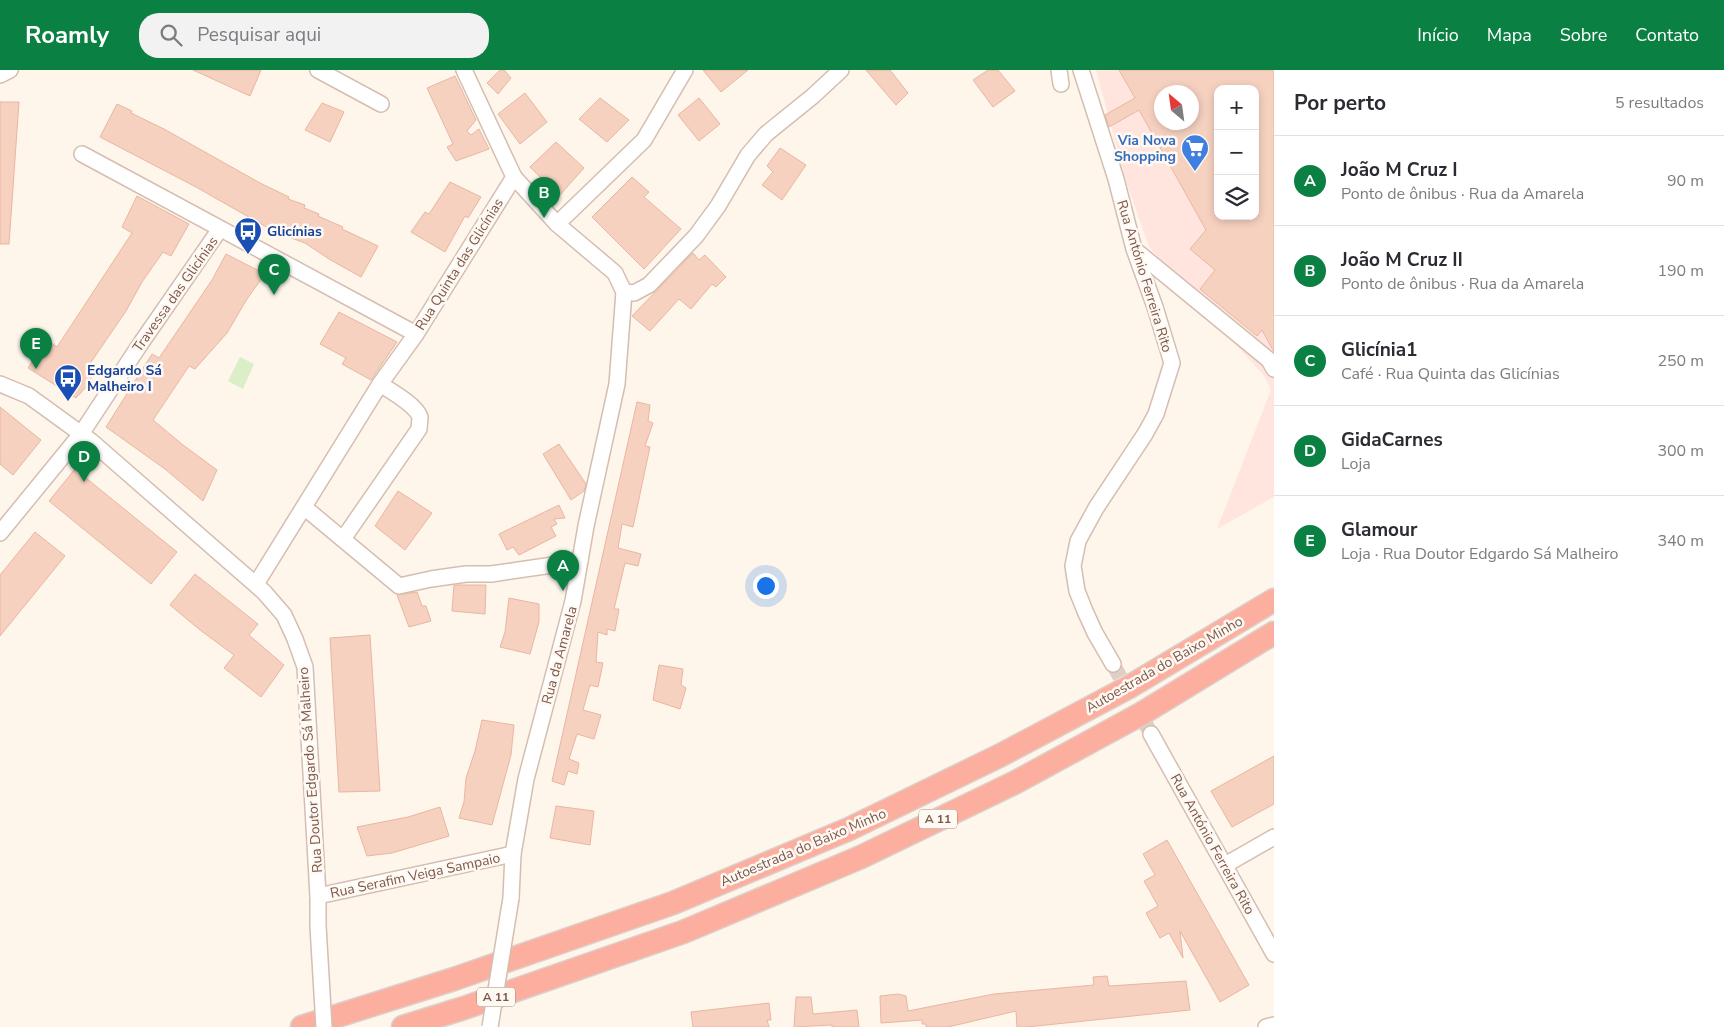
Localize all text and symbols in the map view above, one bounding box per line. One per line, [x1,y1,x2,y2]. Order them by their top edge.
search box [139,13,489,58]
text: Roamly [25,19,109,51]
icon: search [157,21,185,49]
text: Pesquisar aqui [197,22,321,48]
text: Início [1417,23,1459,47]
text: Mapa [1487,23,1532,47]
text: Sobre [1560,23,1607,47]
text: Contato [1635,23,1699,47]
north arrow [1154,85,1199,130]
map controls [1214,85,1259,220]
button: + [1214,85,1259,130]
text: Por perto [1294,89,1386,117]
text: 5 resultados [1615,92,1704,114]
button: − [1214,130,1259,175]
place label: Via Nova Shopping [1114,131,1176,166]
supermarket icon: Via Nova Shopping [1180,133,1210,172]
text: João M Cruz I [1341,157,1458,183]
text: A [1304,170,1316,192]
text: 90 m [1667,170,1704,192]
button: layers [1214,175,1259,220]
pin: B [528,177,560,218]
text: Ponto de ônibus · Rua da Amarela [1341,183,1584,205]
street label: Rua Quinta das Glicínias [411,194,508,334]
street label: Rua António Ferreira Rito [1112,198,1177,355]
bus stop icon: Glicínias [233,216,263,255]
place label: Glicínias [267,222,322,241]
street label: Travessa das Glicínias [128,232,223,356]
text: João M Cruz II [1341,247,1463,273]
pin: C [258,254,290,295]
text: B [1304,260,1316,282]
text: 190 m [1657,260,1704,282]
text: Ponto de ônibus · Rua da Amarela [1341,273,1584,295]
pin: E [20,328,52,369]
text: Glicínia1 [1341,337,1417,363]
text: C [1305,350,1315,372]
text: 250 m [1657,350,1704,372]
place label: Edgardo Sá Malheiro I [87,361,162,396]
bus stop icon: Edgardo Sá Malheiro I [53,363,83,402]
text: Café · Rua Quinta das Glicínias [1341,363,1560,385]
text: GidaCarnes [1341,427,1443,453]
text: D [1304,440,1316,462]
text: 300 m [1657,440,1704,462]
pin: D [68,441,100,482]
text: Loja [1341,453,1371,475]
text: Glamour [1341,517,1418,543]
text: E [1305,530,1315,552]
text: 340 m [1657,530,1704,552]
text: Loja · Rua Doutor Edgardo Sá Malheiro [1341,543,1618,565]
pin: A [547,550,579,591]
your location [753,573,779,599]
street label: Rua da Amarela [537,604,582,706]
street label: Autoestrada do Baixo Minho [1082,612,1246,717]
street label: Rua Doutor Edgardo Sá Malheiro [294,666,327,874]
street label: Rua António Ferreira Rito [1166,770,1259,918]
street label: Autoestrada do Baixo Minho [717,804,889,891]
road number: A 11 [919,810,957,829]
street label: Rua Serafim Veiga Sampaio [328,848,502,903]
road number: A 11 [477,988,515,1006]

